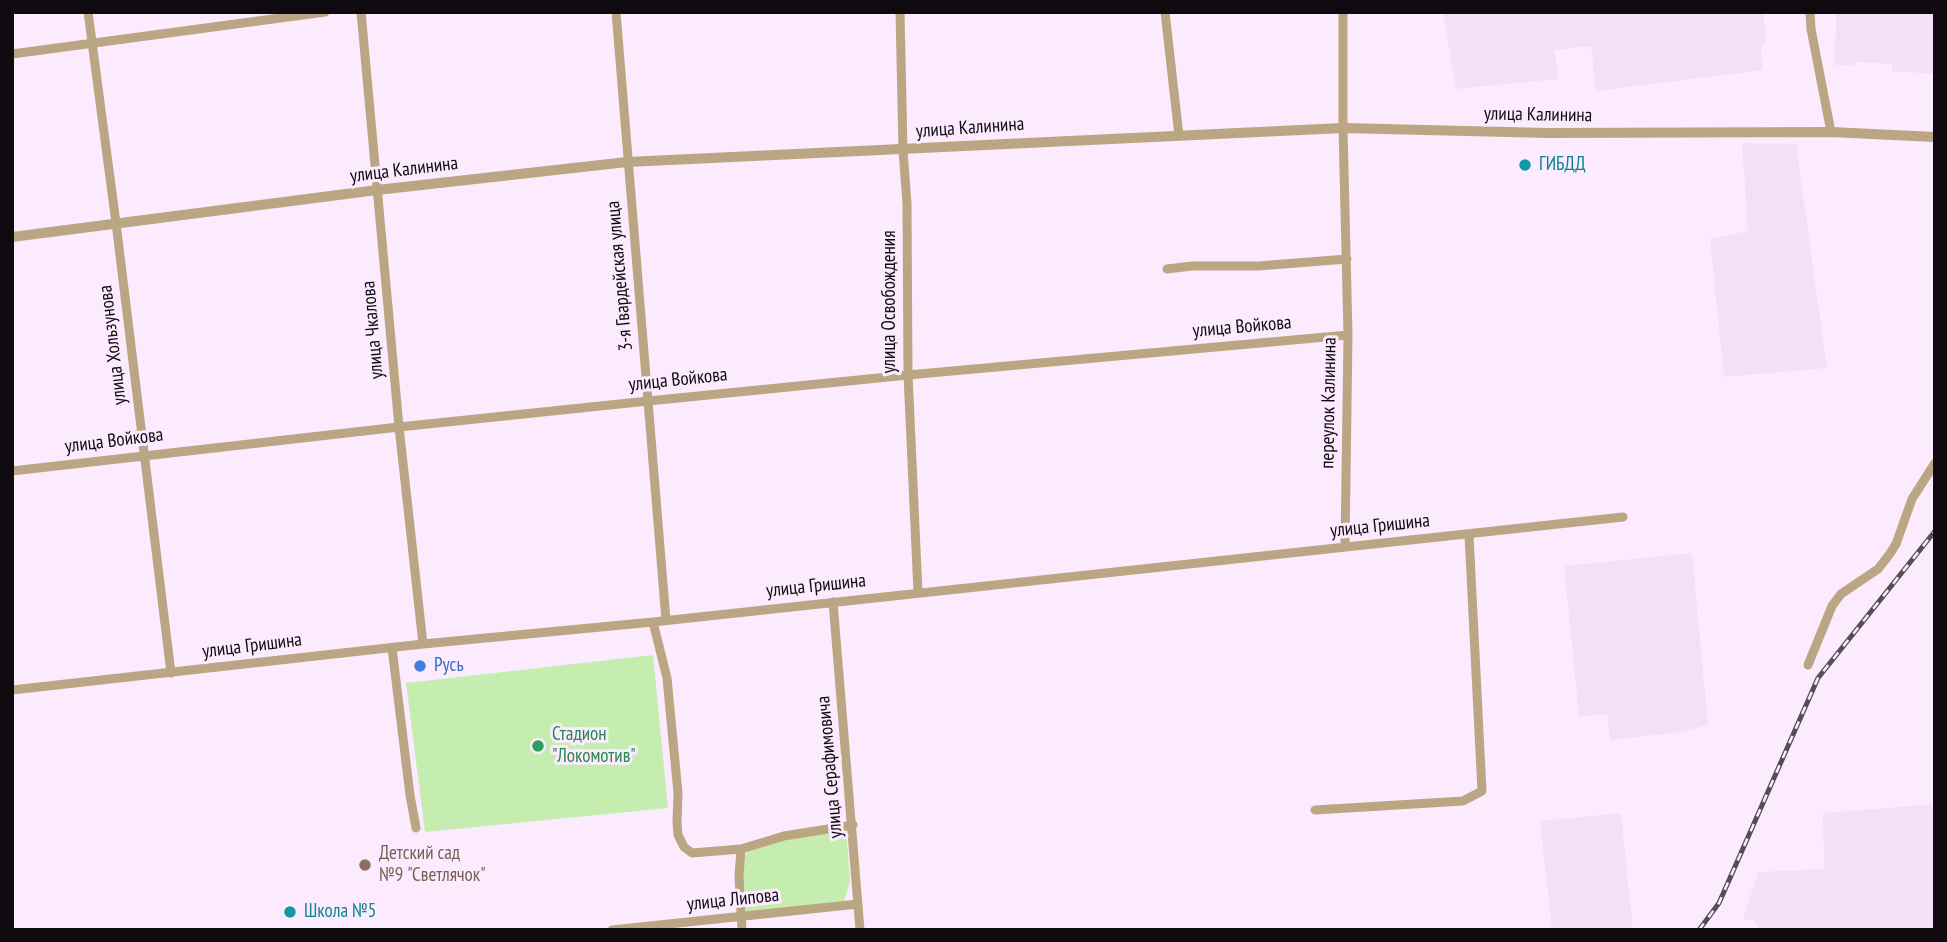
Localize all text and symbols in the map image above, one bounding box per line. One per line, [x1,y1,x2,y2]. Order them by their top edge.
street label: улица Калинина [1484,103,1592,127]
street label: улица Калинина [915,113,1025,143]
street label: улица Калинина [349,152,459,188]
place label: ГИБДД [1539,154,1586,176]
marker: ГИБДД [1517,157,1533,173]
street label: 3-я Гвардейская улица [602,200,638,352]
street label: улица Освобождения [879,230,901,374]
street label: улица Чкалова [357,280,389,380]
street label: улица Хользунова [94,284,132,406]
street label: улица Войкова [1192,311,1292,343]
street label: переулок Калинина [1316,337,1342,469]
street label: улица Войкова [627,363,729,397]
street label: улица Войкова [63,424,165,458]
street label: улица Гришина [1329,509,1431,543]
street label: улица Гришина [765,569,867,603]
street label: улица Гришина [201,629,303,663]
place label: Русь [434,655,464,677]
marker: Русь [412,658,428,674]
street label: улица Серафимовича [812,695,848,839]
place label: Стадион "Локомотив" [552,724,636,768]
marker: Стадион "Локомотив" [530,738,546,754]
place label: Детский сад №9 "Светлячок" [379,843,486,887]
marker: Детский сад №9 "Светлячок" [357,857,373,873]
street label: улица Липова [686,884,780,916]
place label: Школа №5 [304,901,376,923]
marker: Школа №5 [282,904,298,920]

